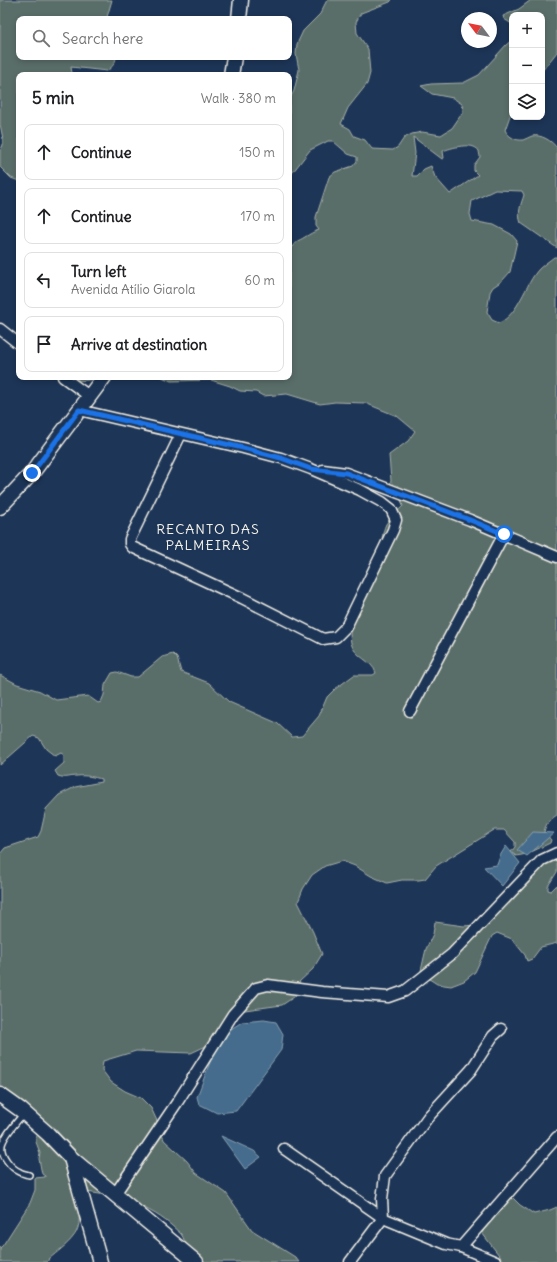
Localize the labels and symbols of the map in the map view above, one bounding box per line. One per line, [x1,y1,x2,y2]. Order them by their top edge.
north arrow [461,12,497,48]
route end [23,464,41,482]
district label: RECANTO DAS PALMEIRAS [156,520,260,554]
route start [495,525,513,543]

